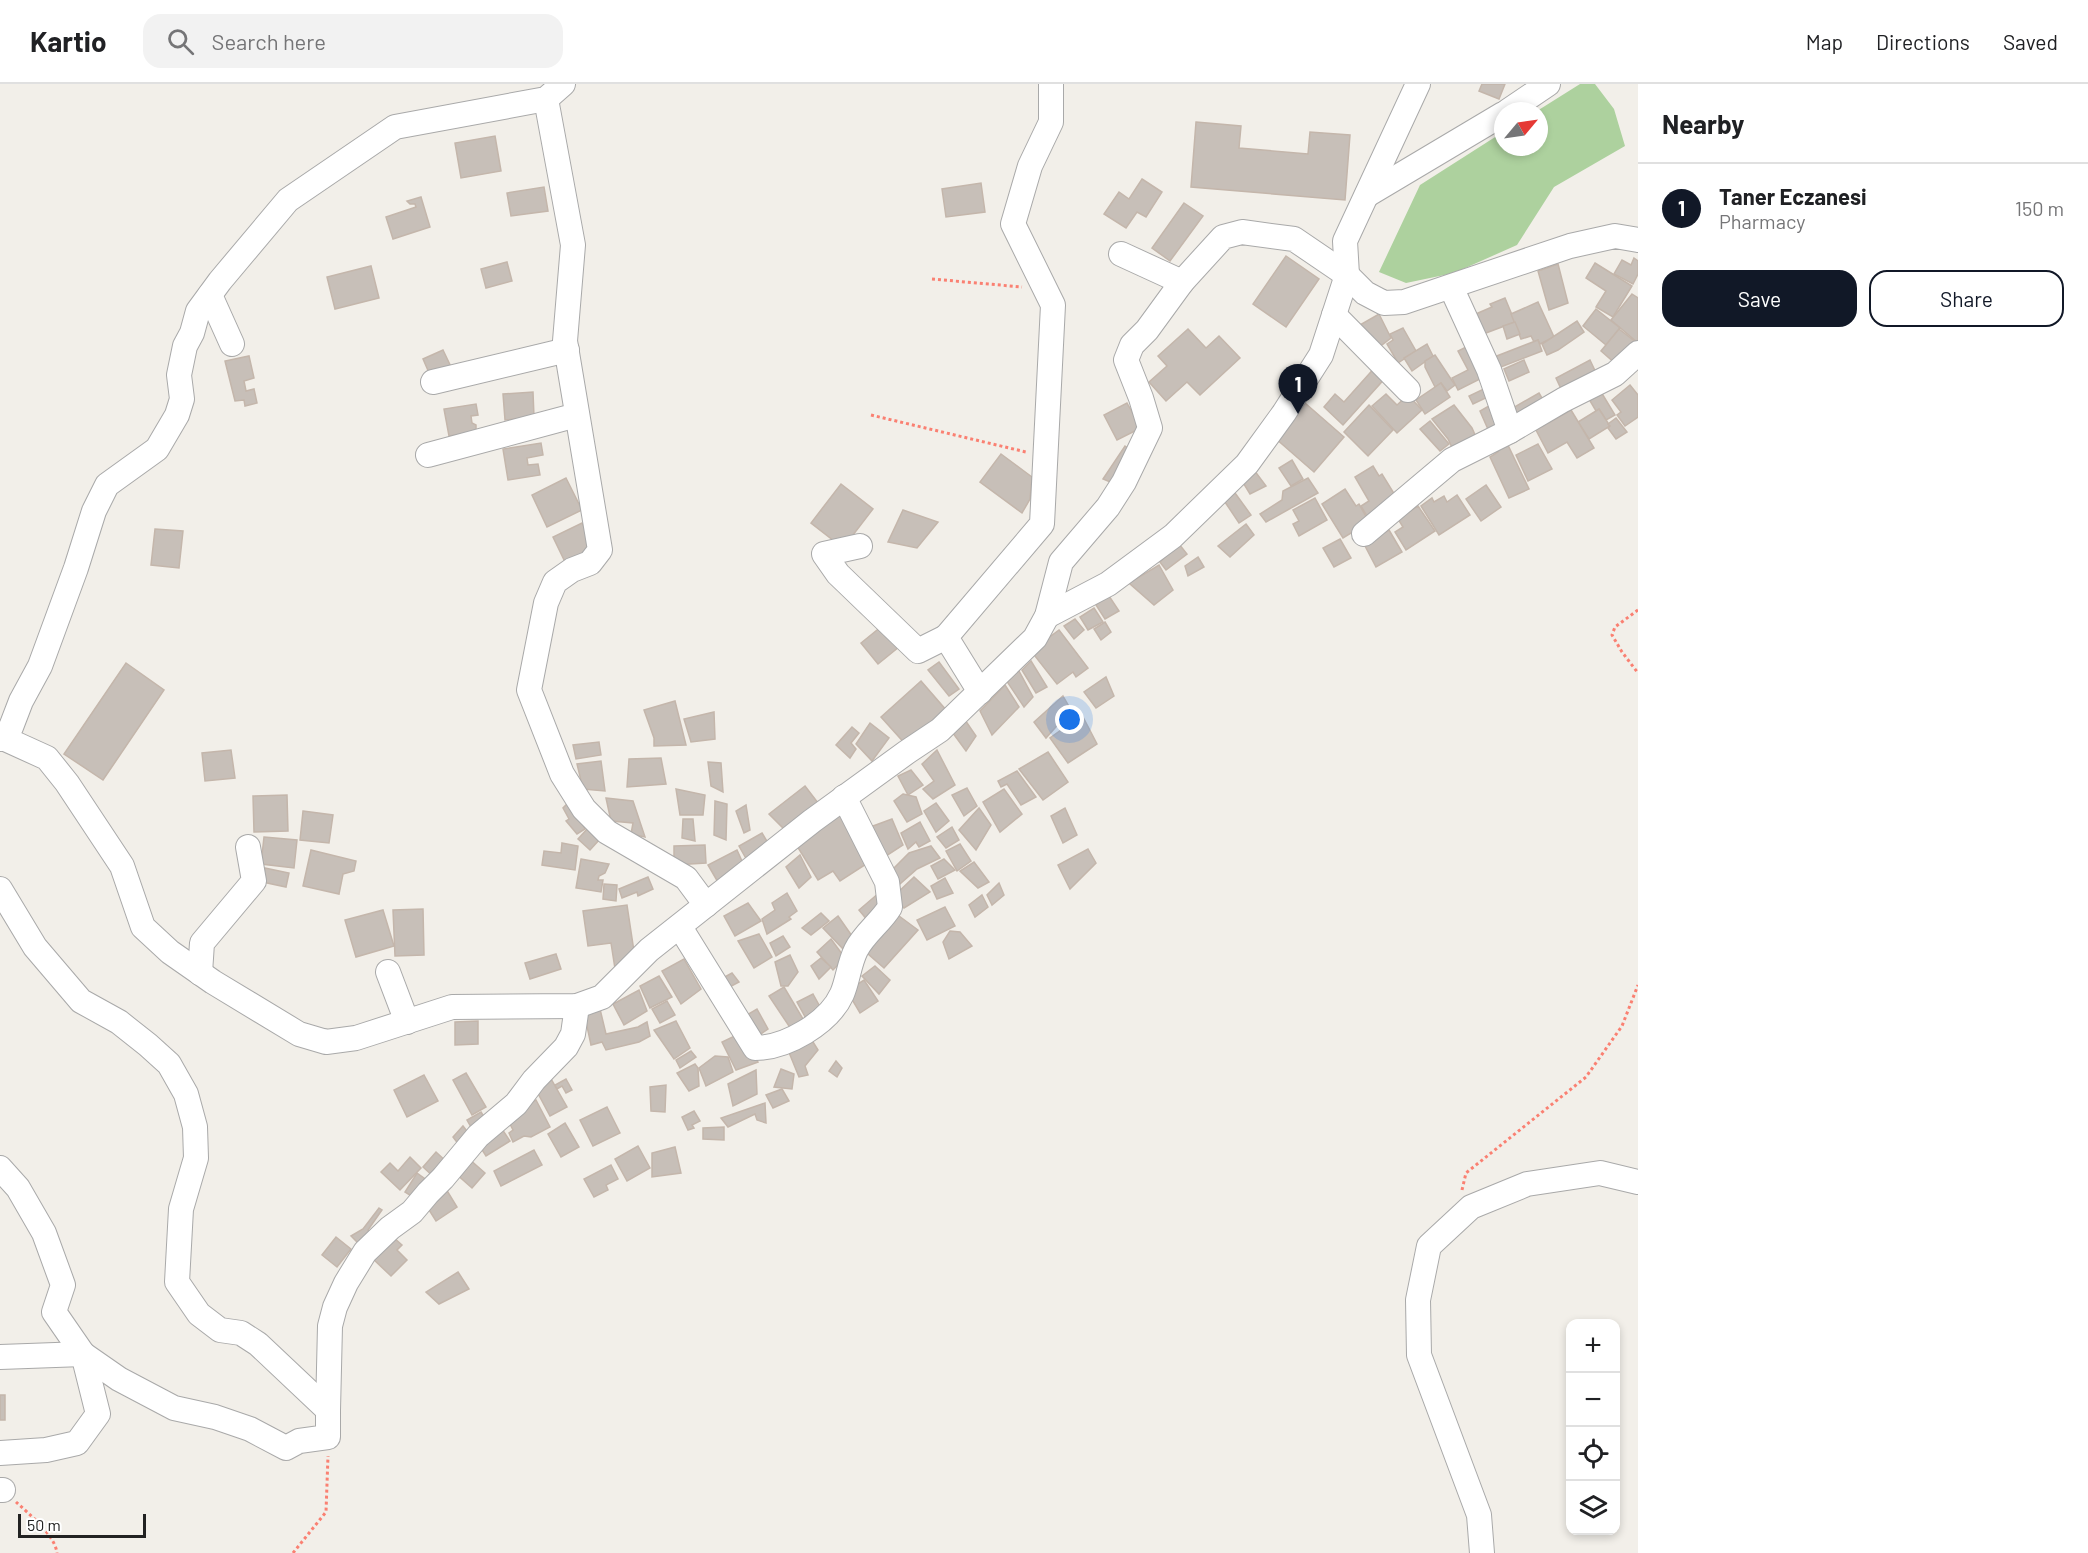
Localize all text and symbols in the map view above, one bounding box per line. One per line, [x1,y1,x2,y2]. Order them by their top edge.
search box [143,14,563,68]
text: Kartio [30,24,107,58]
icon: search [164,25,197,58]
text: Search here [212,28,326,54]
text: Map [1806,29,1843,54]
text: Directions [1876,29,1970,54]
text: Saved [2003,29,2058,54]
north arrow [1494,102,1548,156]
text: Nearby [1662,108,1744,139]
text: Taner Eczanesi [1719,183,1867,209]
text: 1 [1678,196,1685,220]
text: 150 m [2015,196,2064,220]
text: Pharmacy [1719,209,1805,233]
button: Save [1662,270,1857,327]
button: Share [1869,270,2064,327]
pin: 1 [1278,364,1318,414]
your location [1055,705,1084,734]
map controls [1566,1319,1620,1535]
button: + [1566,1319,1620,1373]
button: − [1566,1373,1620,1427]
button: locate [1566,1427,1620,1481]
button: layers [1566,1481,1620,1535]
scale bar [18,1511,146,1538]
text: 50 m [27,1515,61,1534]

